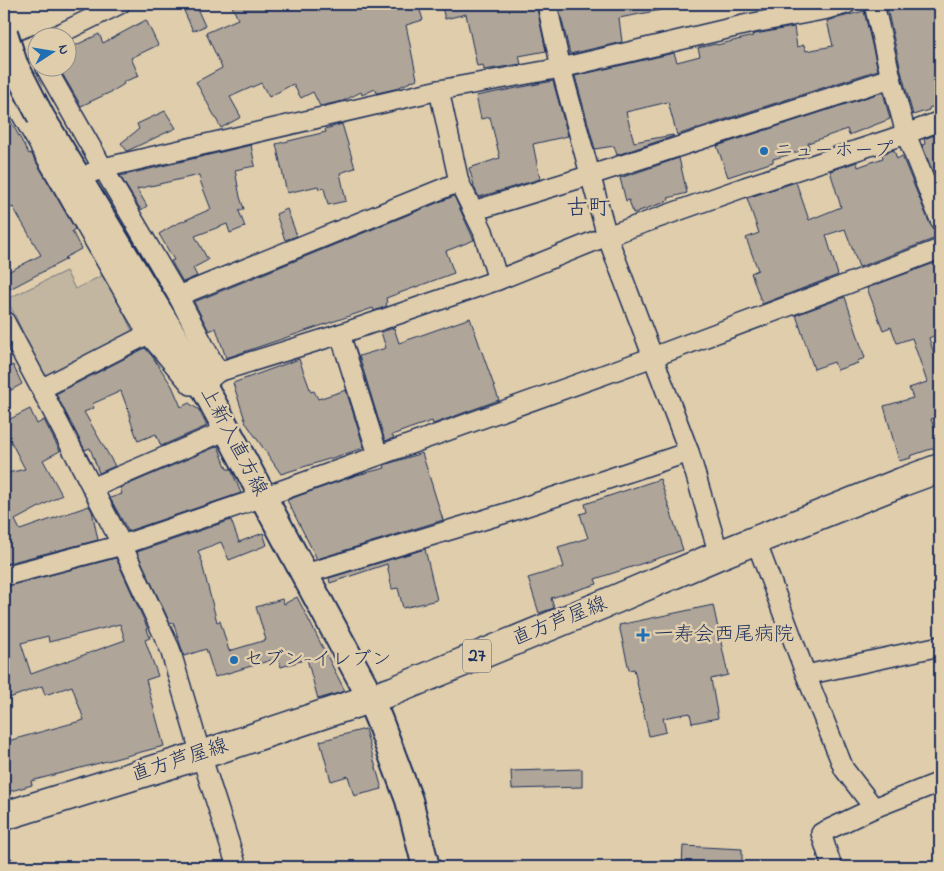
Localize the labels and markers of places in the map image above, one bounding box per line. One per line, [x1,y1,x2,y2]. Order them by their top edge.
place label: ニューホープ [774,137,893,166]
marker: ニューホープ [758,145,770,157]
place label: 一寿会西尾病院 [654,621,794,650]
marker: 一寿会西尾病院 [636,628,650,642]
place label: セブン-イレブン [244,646,392,675]
marker: セブン-イレブン [228,654,240,666]

